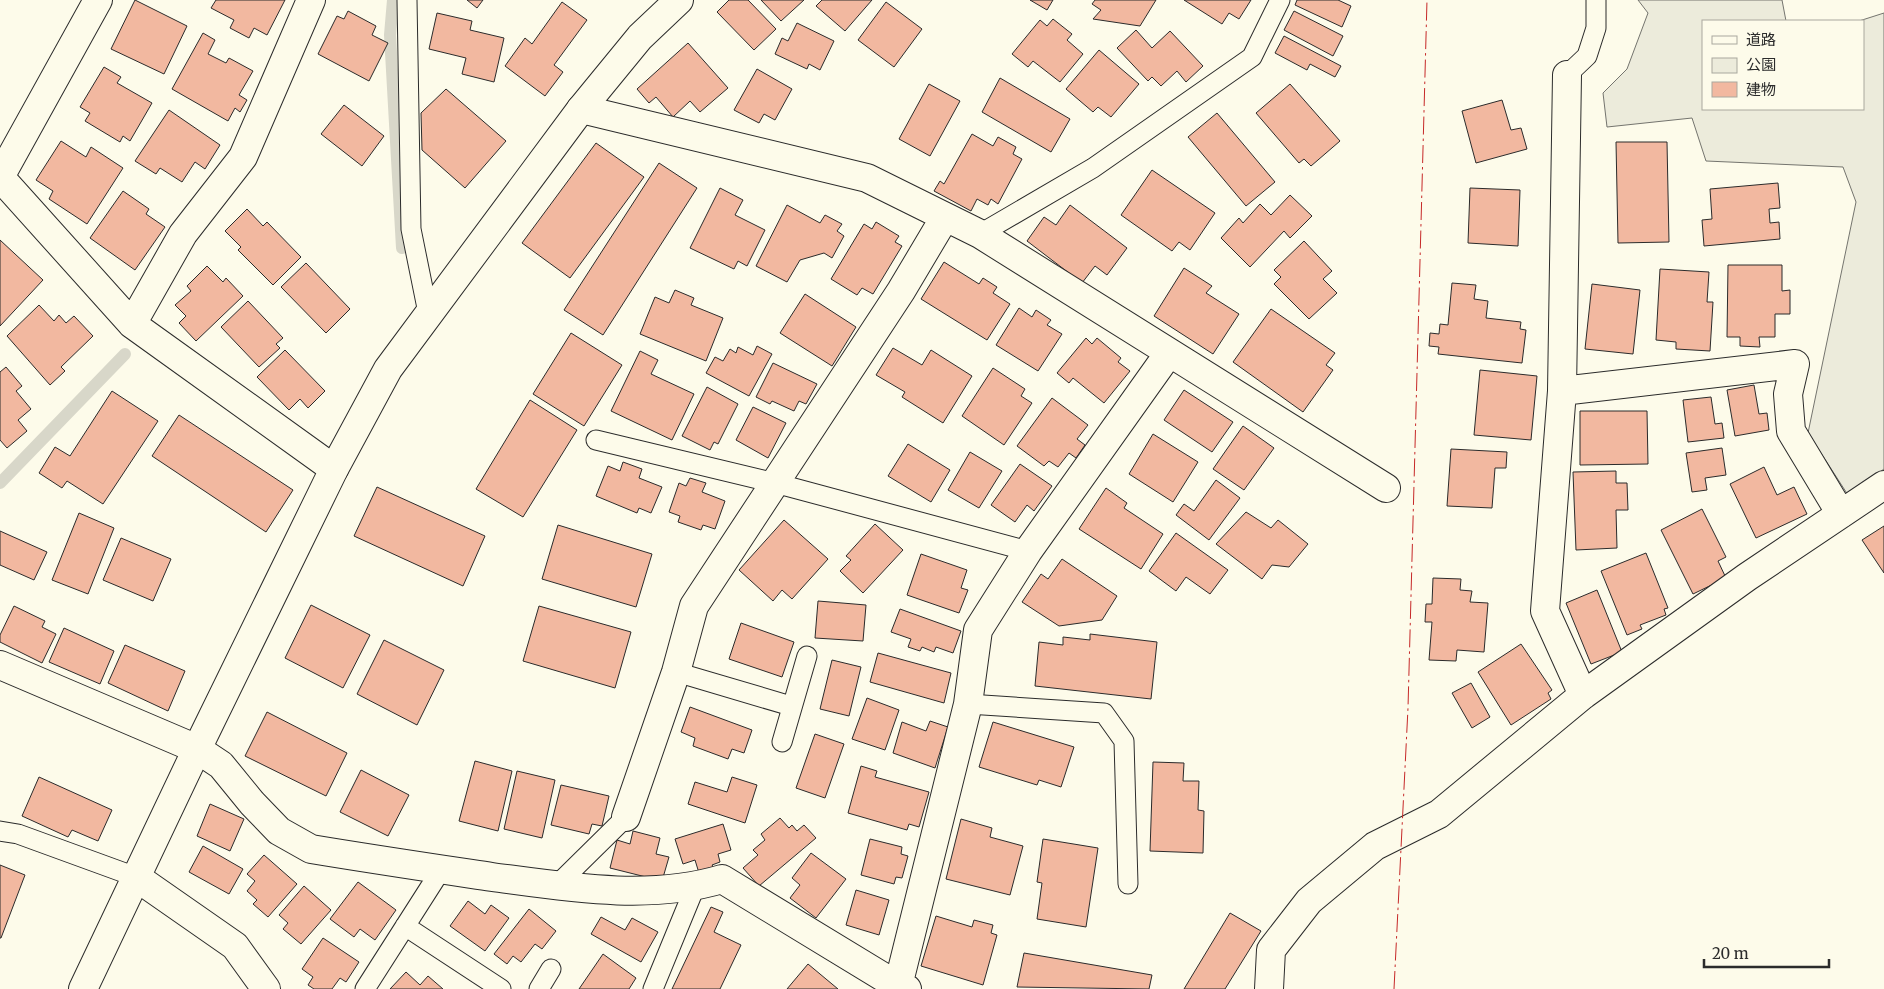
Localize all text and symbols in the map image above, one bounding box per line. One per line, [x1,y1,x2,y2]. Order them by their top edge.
legend [1702,20,1864,110]
text: 道路 [1746,30,1776,49]
text: 公園 [1746,55,1776,74]
text: 建物 [1746,80,1776,99]
scale bar [1704,936,1829,968]
text: 20 m [1712,944,1749,963]

